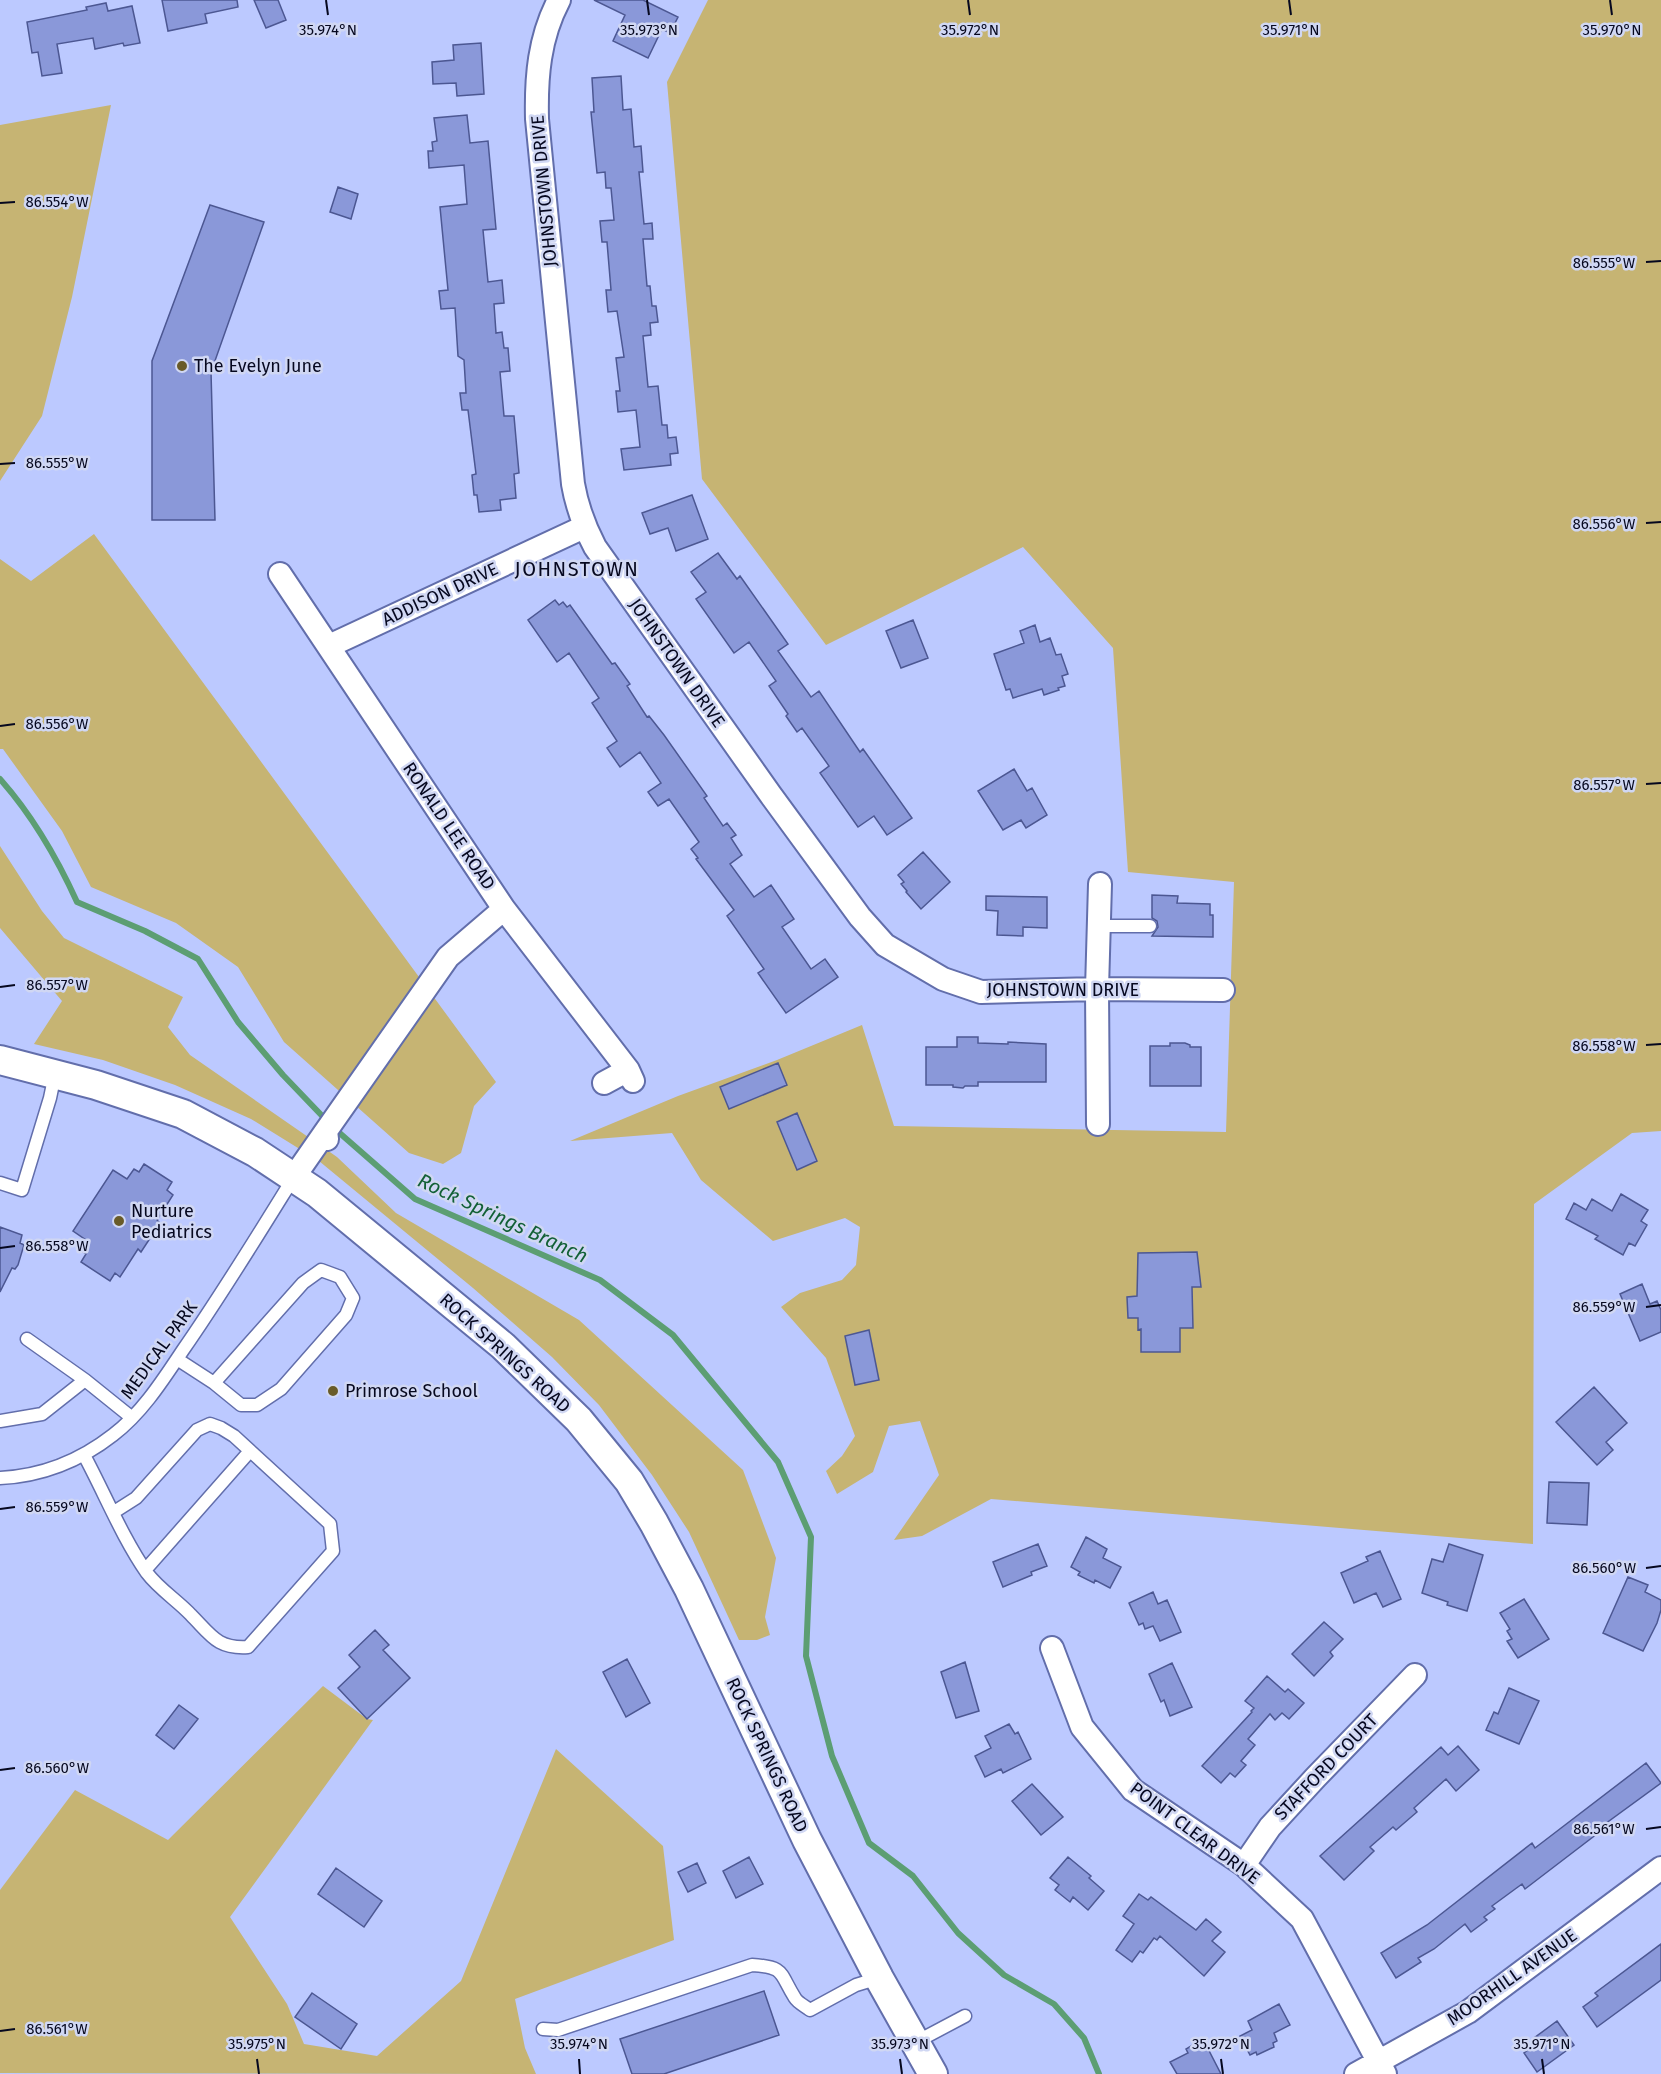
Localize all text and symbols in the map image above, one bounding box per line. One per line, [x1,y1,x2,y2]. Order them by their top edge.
text: 35.974°N [299,21,357,39]
text: 35.973°N [620,21,678,39]
text: 35.972°N [941,21,999,39]
text: 35.971°N [1263,21,1319,39]
text: 35.970°N [1583,21,1641,39]
street label: JOHNSTOWN DRIVE [526,114,562,268]
text: 86.554°W [25,193,89,211]
text: 86.555°W [1573,254,1636,272]
place label: The Evelyn June [194,355,322,377]
marker: The Evelyn June [175,359,189,373]
text: 86.555°W [26,454,89,472]
text: 86.556°W [1572,515,1636,533]
street label: ADDISON DRIVE [378,557,502,631]
district label: JOHNSTOWN [515,557,639,581]
street label: JOHNSTOWN DRIVE [624,594,730,732]
text: 86.556°W [25,715,89,733]
street label: RONALD LEE ROAD [398,758,500,894]
text: 86.557°W [1573,776,1635,794]
text: 86.557°W [26,976,88,994]
street label: JOHNSTOWN DRIVE [987,979,1139,1001]
text: 86.558°W [1572,1037,1636,1055]
water label: Rock Springs Branch [414,1168,592,1268]
place label: Nurture Pediatrics [131,1200,212,1243]
marker: Nurture Pediatrics [112,1214,126,1228]
text: 86.558°W [25,1237,89,1255]
street label: ROCK SPRINGS ROAD [435,1289,575,1417]
street label: MEDICAL PARK [116,1296,202,1403]
text: 86.559°W [1573,1298,1636,1316]
place label: Primrose School [345,1380,478,1402]
marker: Primrose School [326,1384,340,1398]
text: 86.559°W [26,1498,89,1516]
text: 86.560°W [1572,1559,1637,1577]
street label: ROCK SPRINGS ROAD [721,1674,813,1836]
street label: STAFFORD COURT [1270,1709,1383,1825]
text: 86.560°W [25,1759,90,1777]
street label: POINT CLEAR DRIVE [1126,1777,1264,1889]
text: 86.561°W [1573,1820,1635,1838]
street label: MOORHILL AVENUE [1443,1924,1581,2030]
text: 86.561°W [26,2020,88,2038]
text: 35.975°N [228,2035,286,2053]
text: 35.974°N [550,2035,608,2053]
text: 35.973°N [871,2035,929,2053]
text: 35.972°N [1192,2035,1250,2053]
text: 35.971°N [1514,2035,1570,2053]

